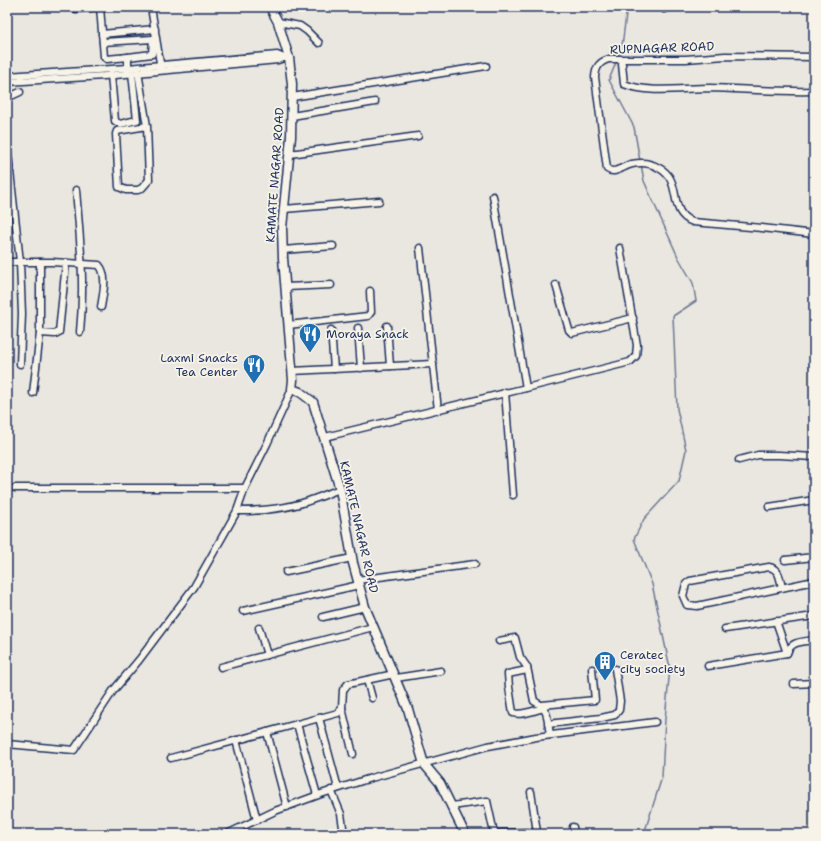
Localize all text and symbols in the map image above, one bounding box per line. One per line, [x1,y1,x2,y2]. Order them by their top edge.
street label: RUPNAGAR ROAD [610,38,715,58]
street label: KAMATE NAGAR ROAD [262,107,288,243]
restaurant icon: Moraya Snack [297,321,323,354]
place label: Moraya Snack [326,326,409,342]
place label: Laxmi Snacks Tea Center [160,350,238,380]
restaurant icon: Laxmi Snacks Tea Center [241,352,267,385]
street label: KAMATE NAGAR ROAD [336,459,382,595]
place label: Ceratec city society [620,647,686,677]
building icon: Ceratec city society [592,649,618,682]

